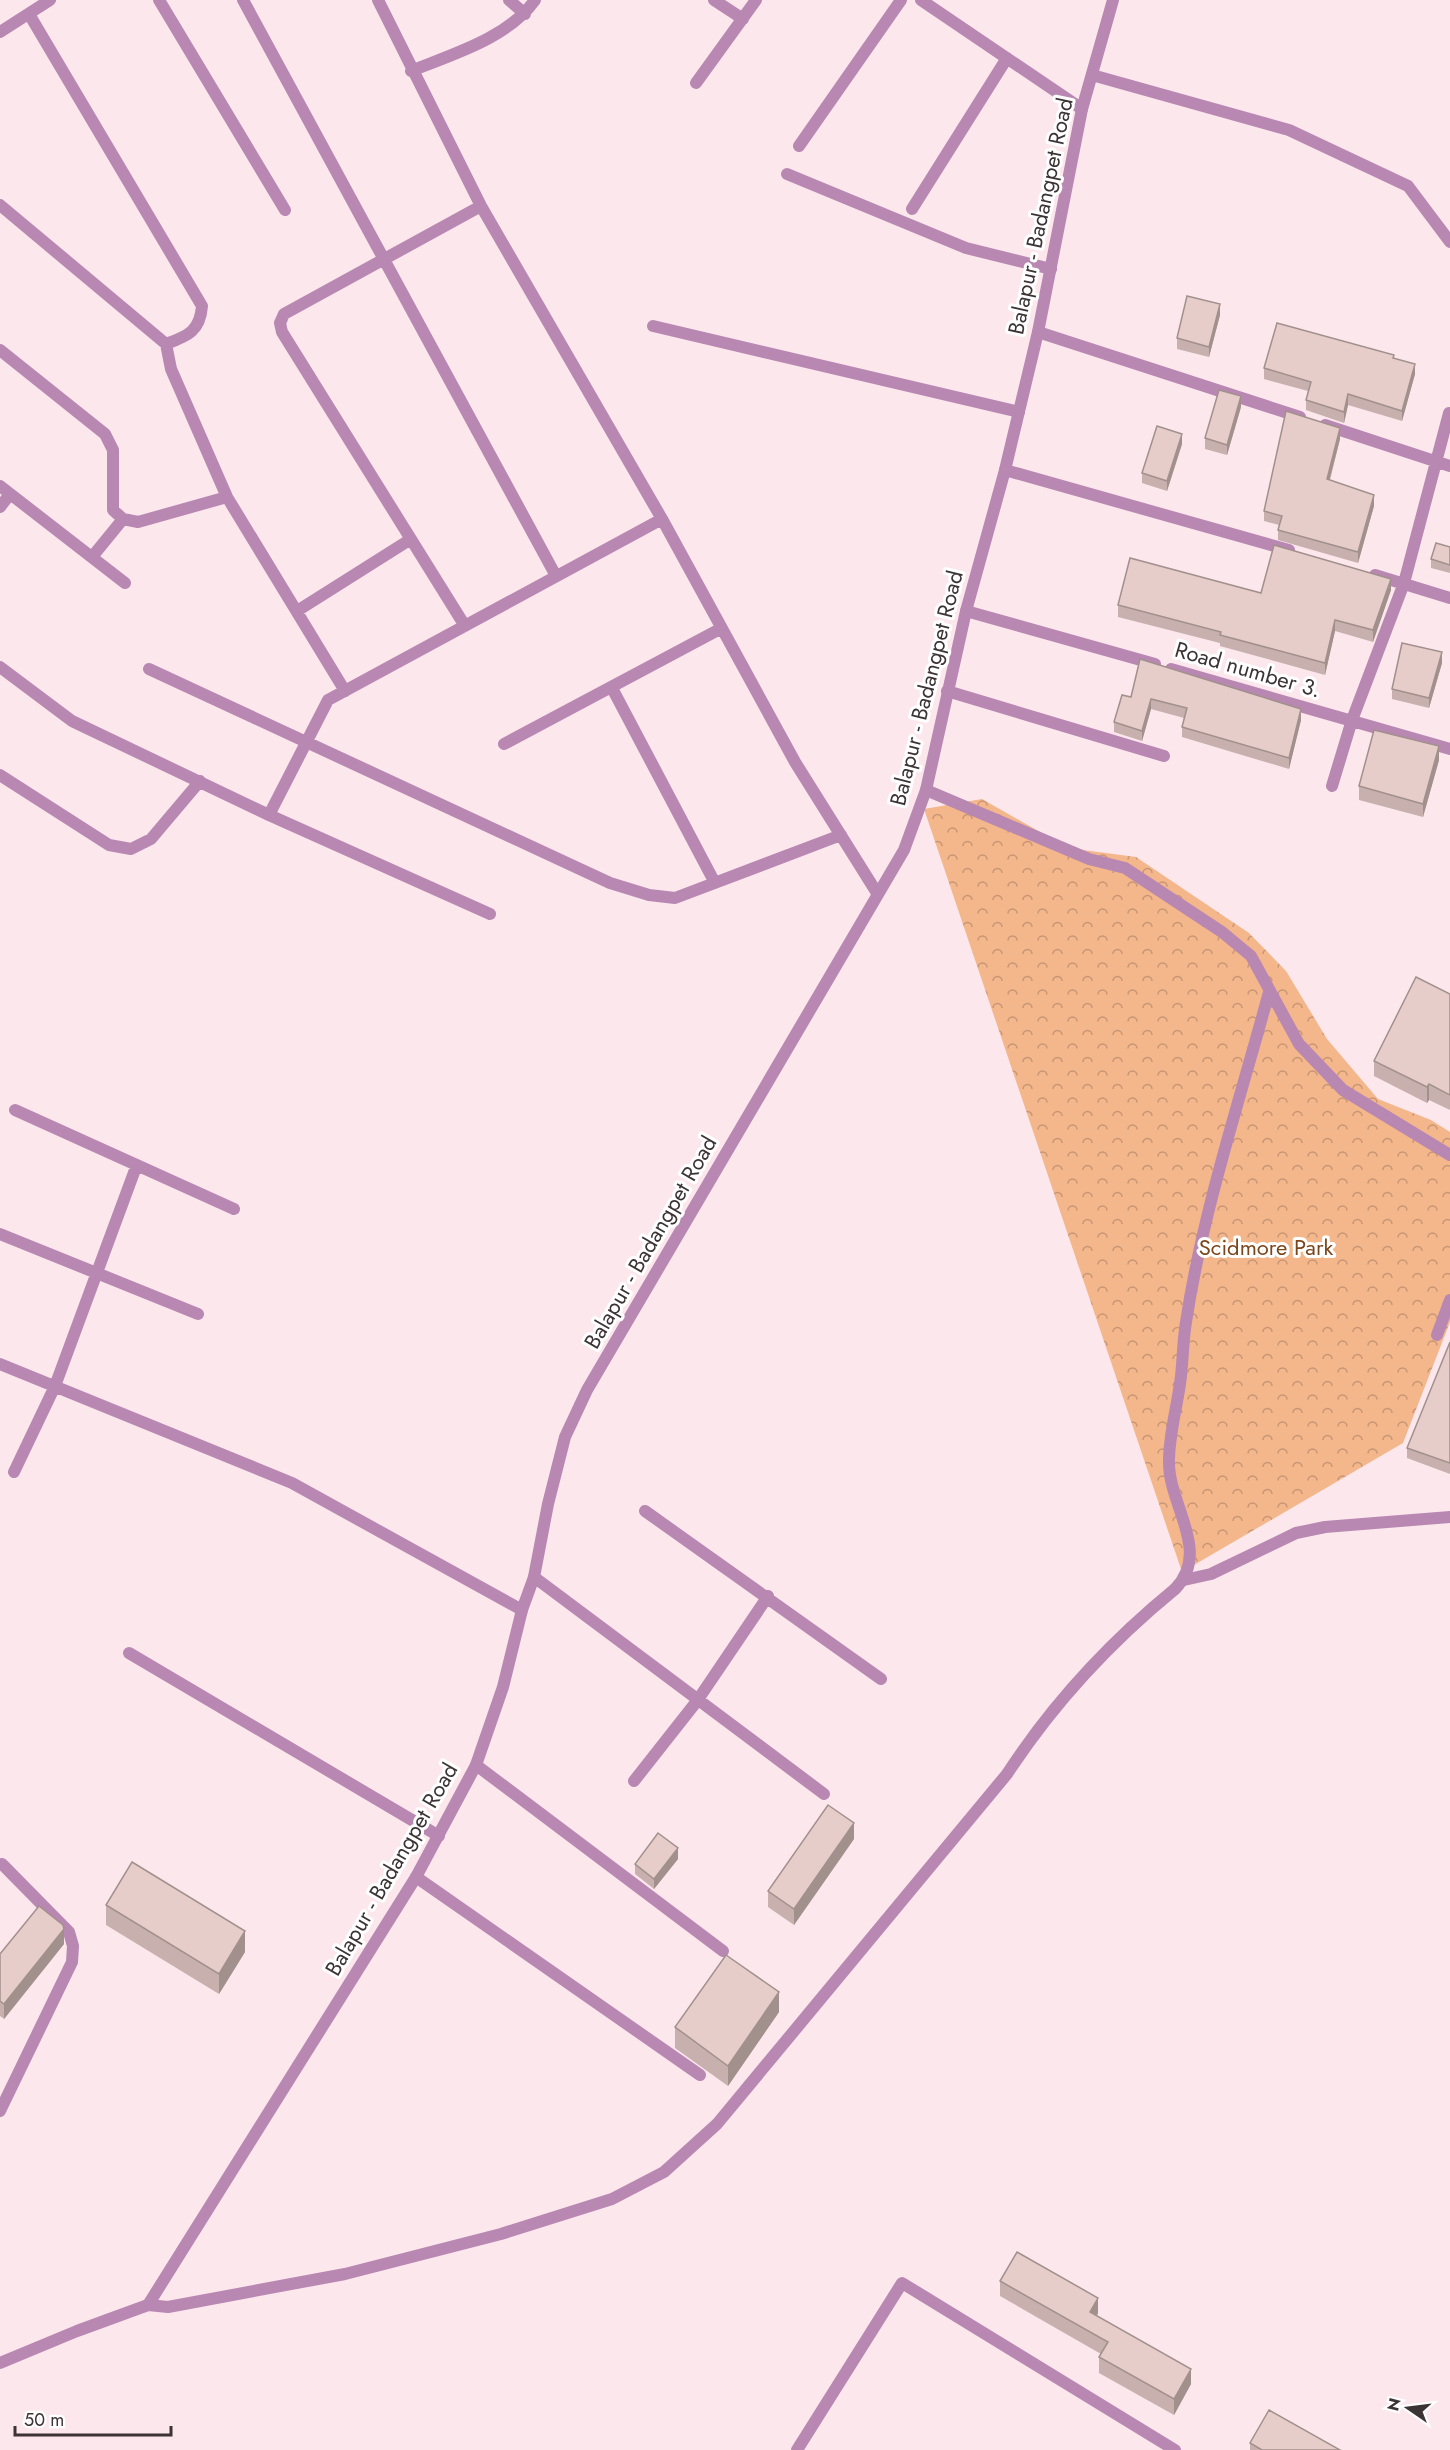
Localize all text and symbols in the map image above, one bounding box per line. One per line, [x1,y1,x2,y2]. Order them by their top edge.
street label: Balapur - Badangpet Road [999,95,1081,337]
street label: Balapur - Badangpet Road [881,567,971,809]
street label: Road number 3. [1171,633,1325,705]
street label: Balapur - Badangpet Road [576,1130,724,1354]
park label: Scidmore Park [1199,1231,1333,1263]
street label: Balapur - Badangpet Road [317,1757,465,1981]
north arrow [1378,2378,1438,2438]
text: N [1381,2396,1407,2413]
scale bar [15,2399,171,2437]
text: 50 m [24,2407,64,2433]

